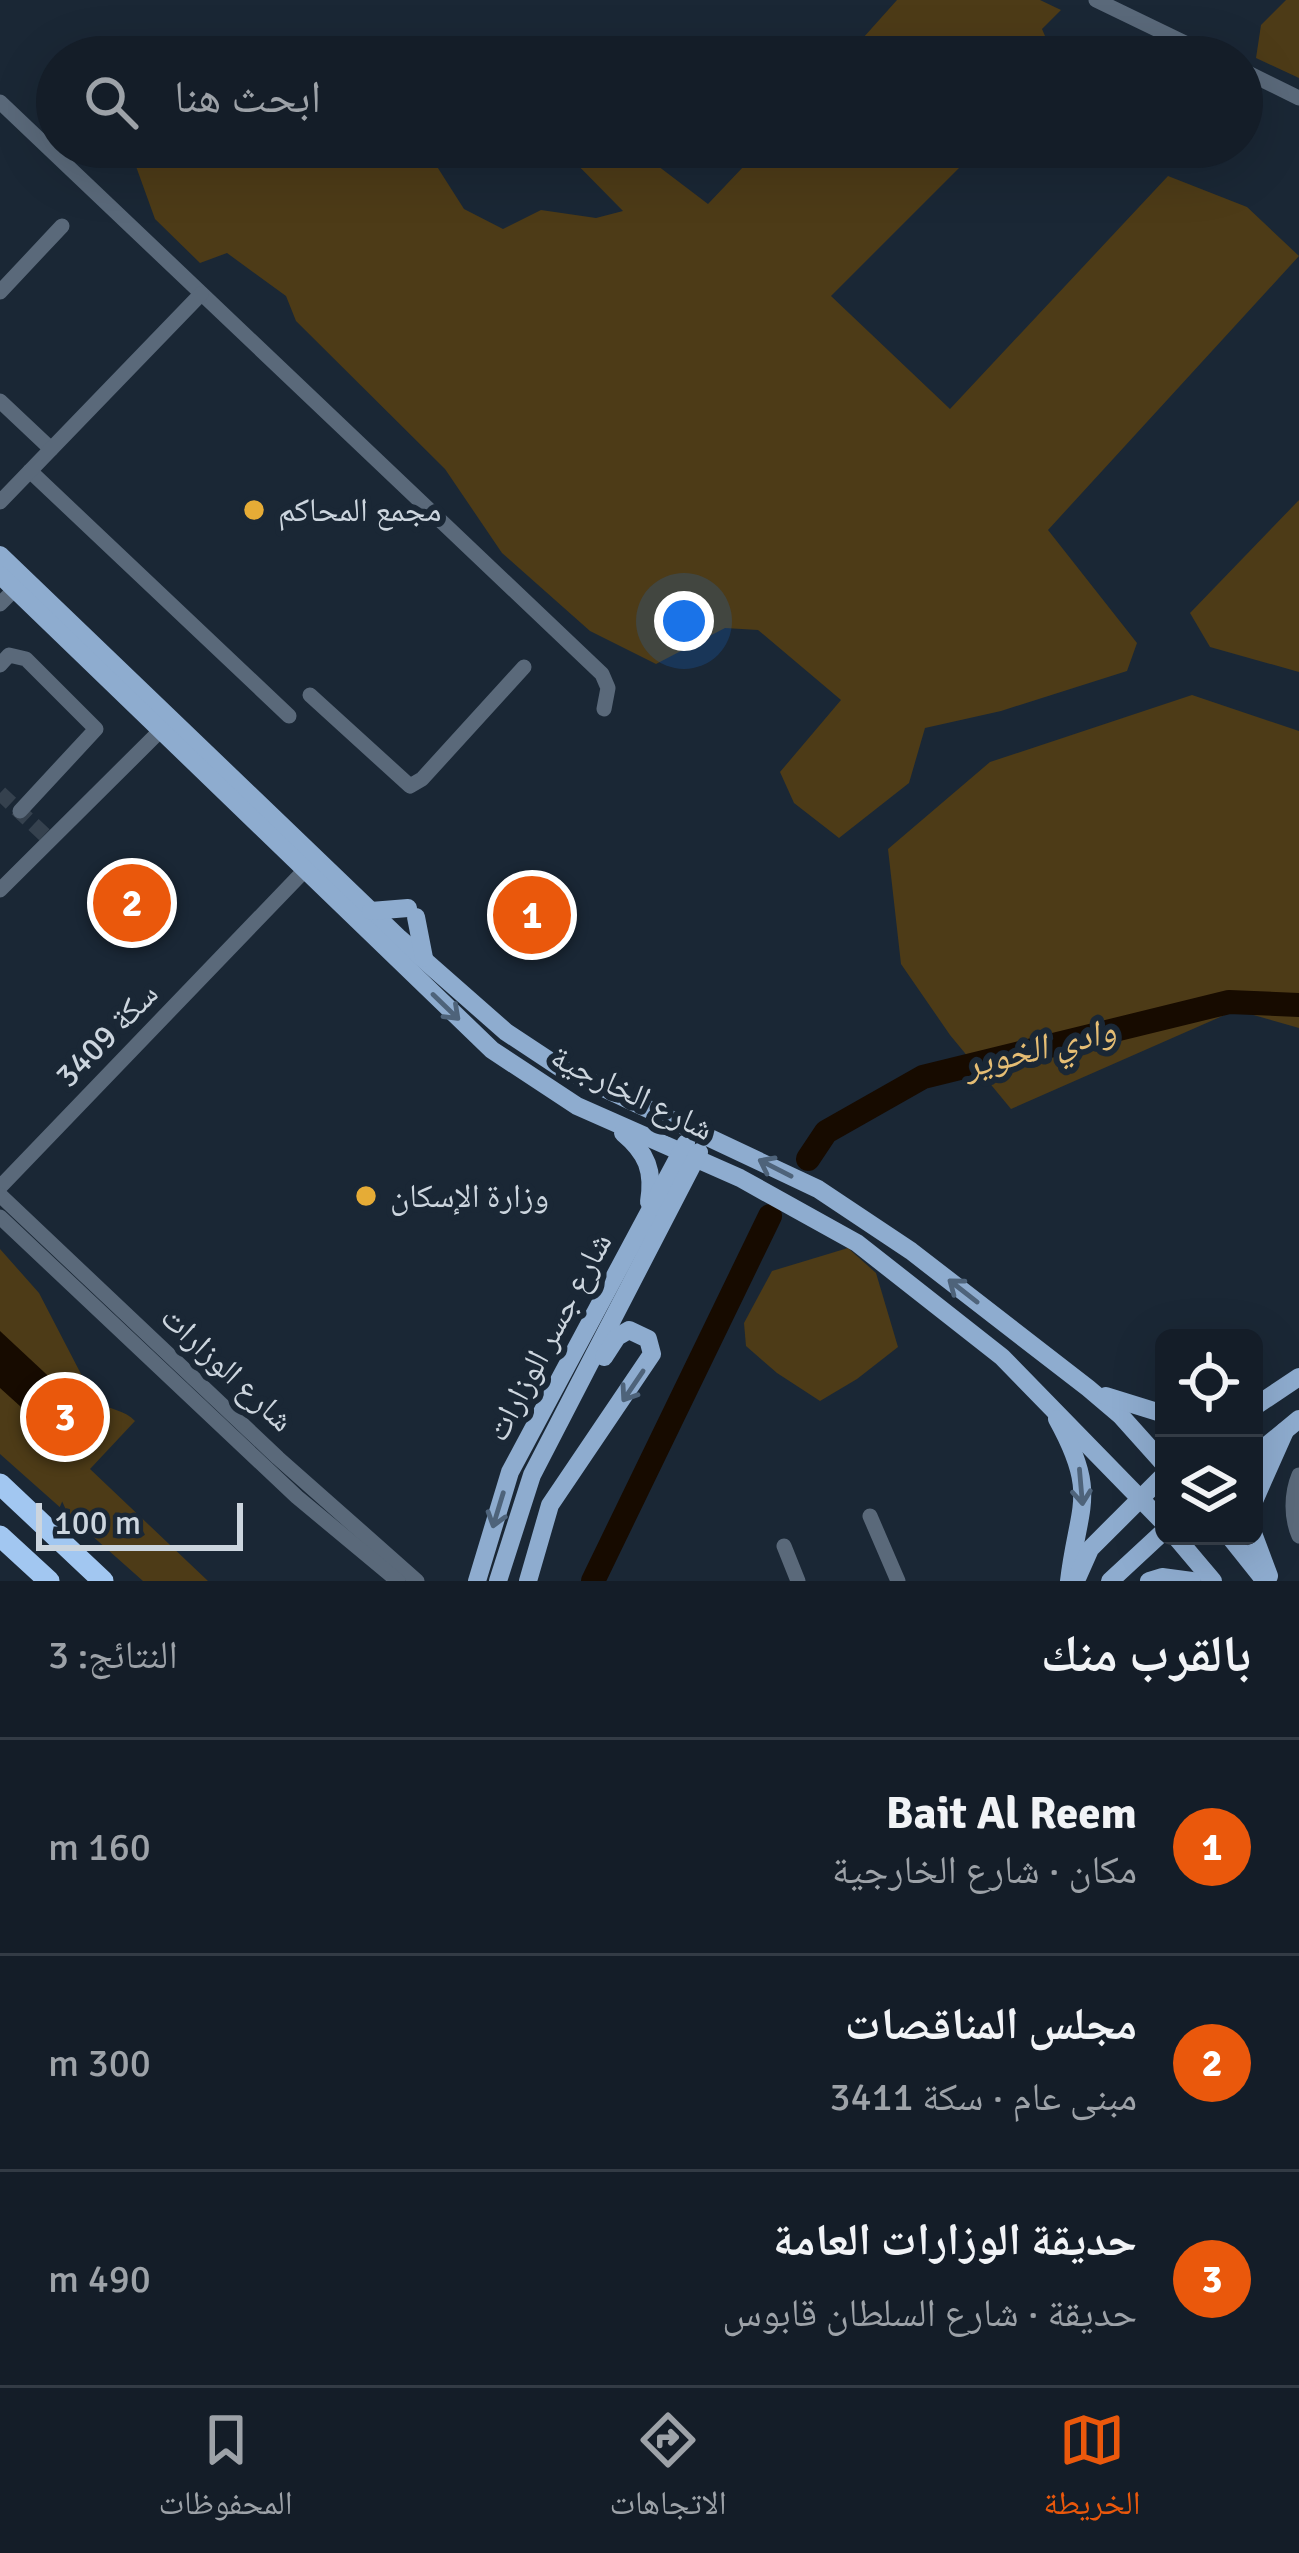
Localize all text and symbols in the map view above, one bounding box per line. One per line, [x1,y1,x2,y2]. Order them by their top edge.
search box [36,36,1263,168]
icon: search [78,69,144,135]
text: ابحث هنا [174,70,321,125]
place label: مجمع المحاكم [278,490,442,532]
marker: مجمع المحاكم [241,497,267,523]
your location [654,591,714,651]
pin: 2 [93,858,171,948]
pin: 1 [493,870,571,960]
street label: سكة 3409 [47,974,167,1096]
one-way arrow [431,993,460,1021]
water label: وادي الخوير [957,1007,1122,1094]
street label: شارع الخارجية [544,1036,720,1150]
one-way arrow [757,1155,793,1178]
place label: وزارة الإسكان [390,1176,549,1217]
marker: وزارة الإسكان [353,1183,379,1209]
street label: شارع جسر الوزارات [477,1226,621,1448]
one-way arrow [947,1278,979,1305]
street label: شارع الوزارات [152,1297,302,1441]
map controls [1155,1329,1263,1545]
button: locate [1155,1329,1263,1437]
one-way arrow [621,1369,646,1403]
pin: 3 [26,1372,104,1462]
button: layers [1155,1437,1263,1545]
one-way arrow [1070,1467,1093,1506]
one-way arrow [485,1490,507,1528]
scale bar [36,1497,243,1550]
text: 100 m [54,1503,141,1544]
text: بالقرب منك [1041,1623,1251,1686]
text: النتائج: 3 [48,1631,178,1679]
text: Bait Al Reem [886,1786,1137,1841]
text: 160 m [48,1823,151,1871]
text: 1 [1201,1823,1223,1871]
text: مكان · شارع الخارجية [832,1846,1137,1894]
text: مجلس المناقصات [845,1997,1137,2052]
text: 300 m [48,2039,151,2087]
text: 2 [1201,2039,1223,2087]
text: مبنى عام · سكة 3411 [829,2073,1137,2121]
text: حديقة الوزارات العامة [773,2213,1137,2268]
text: 490 m [48,2255,151,2303]
text: 3 [1201,2255,1223,2303]
text: حديقة · شارع السلطان قابوس [722,2289,1137,2337]
tab: المحفوظات [158,2407,293,2535]
tab: الاتجاهات [609,2407,727,2535]
tab: الخريطة [1043,2407,1141,2535]

